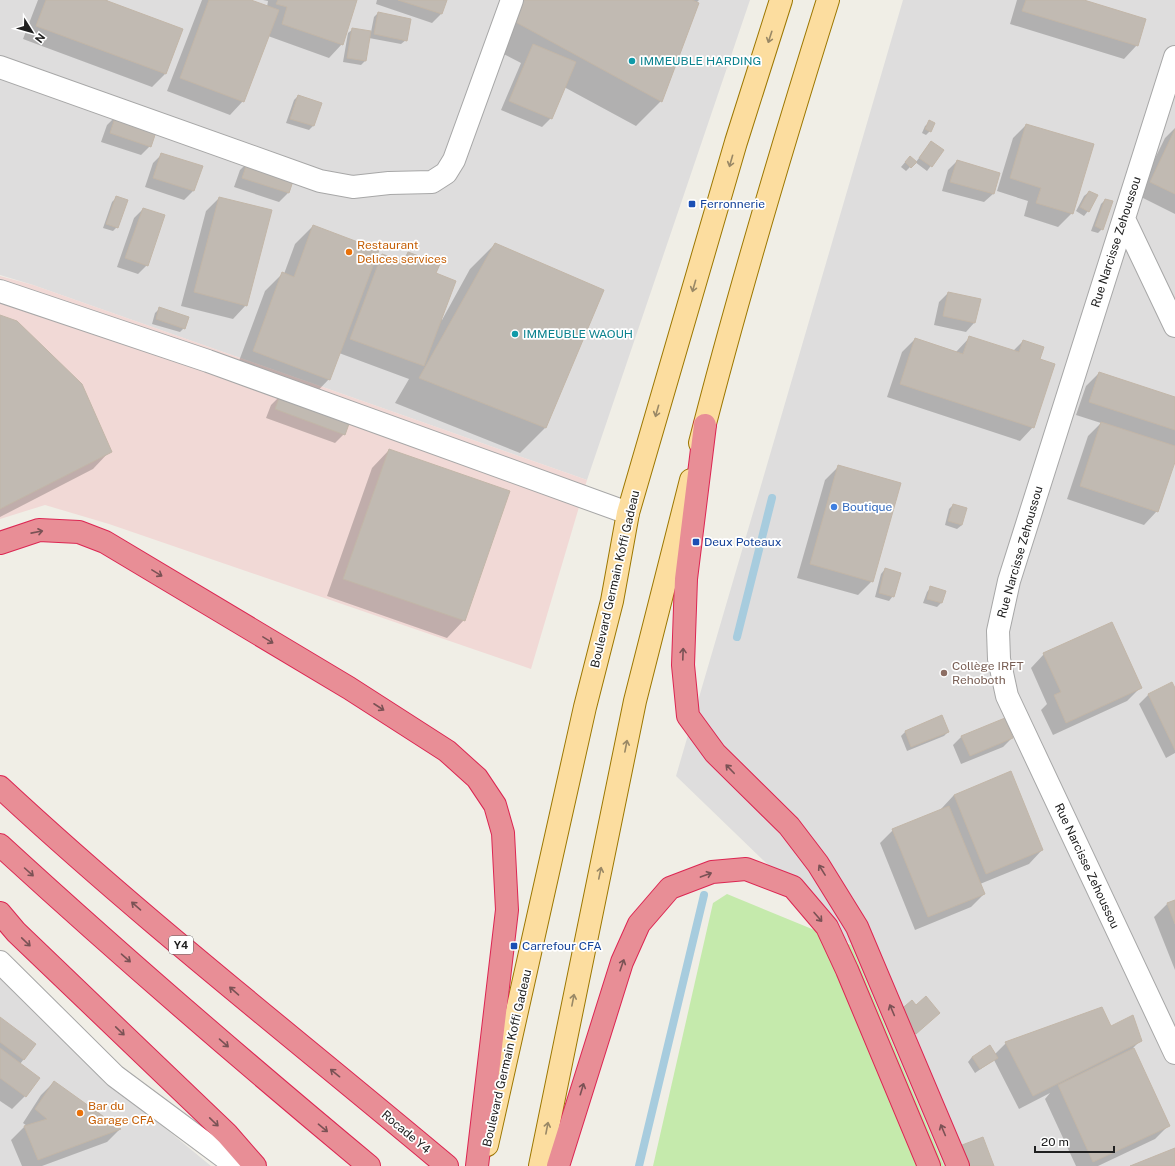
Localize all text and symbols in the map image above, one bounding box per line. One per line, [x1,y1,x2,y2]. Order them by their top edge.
north arrow [12,12,52,52]
text: N [33,31,47,45]
one-way arrow [765,31,773,43]
place label: IMMEUBLE HARDING [640,54,761,68]
marker: IMMEUBLE HARDING [627,56,637,66]
one-way arrow [727,154,734,167]
street label: Rue Narcisse Zehoussou [1088,175,1144,309]
place label: Ferronnerie [700,197,765,211]
marker: Ferronnerie [687,199,697,209]
place label: Restaurant Delices services [357,238,447,266]
marker: Restaurant Delices services [344,247,354,257]
one-way arrow [690,279,697,292]
place label: IMMEUBLE WAOUH [523,327,633,341]
marker: IMMEUBLE WAOUH [510,329,520,339]
one-way arrow [653,404,660,417]
street label: Rue Narcisse Zehoussou [994,484,1046,620]
street label: Boulevard Germain Koffi Gadeau [588,489,642,669]
place label: Boutique [842,500,893,514]
marker: Boutique [829,502,839,512]
one-way arrow [31,528,44,536]
place label: Deux Poteaux [704,535,782,549]
marker: Deux Poteaux [691,537,701,547]
one-way arrow [151,569,163,577]
one-way arrow [262,636,274,644]
one-way arrow [680,648,687,661]
place label: Collège IRFT Rehoboth [952,659,1024,687]
marker: Collège IRFT Rehoboth [939,668,949,678]
one-way arrow [373,704,385,712]
one-way arrow [623,740,631,753]
one-way arrow [725,764,735,774]
street label: Rue Narcisse Zehoussou [1052,801,1122,931]
one-way arrow [817,864,825,876]
one-way arrow [24,867,34,876]
one-way arrow [596,867,604,880]
one-way arrow [700,870,712,878]
one-way arrow [130,902,141,911]
one-way arrow [814,911,823,922]
road number: Y4 [169,936,193,954]
one-way arrow [21,937,31,947]
place label: Carrefour CFA [522,939,602,953]
marker: Carrefour CFA [509,941,519,951]
one-way arrow [121,953,131,962]
one-way arrow [618,959,626,971]
street label: Boulevard Germain Koffi Gadeau [480,968,534,1148]
one-way arrow [229,986,240,995]
one-way arrow [570,994,578,1007]
one-way arrow [888,1005,896,1017]
one-way arrow [115,1027,125,1036]
one-way arrow [219,1038,230,1047]
one-way arrow [330,1069,340,1078]
one-way arrow [579,1083,587,1095]
place label: Bar du Garage CFA [88,1099,155,1127]
marker: Bar du Garage CFA [75,1108,85,1118]
street label: Rocade Y4 [379,1108,434,1157]
one-way arrow [209,1117,219,1126]
one-way arrow [544,1122,552,1135]
one-way arrow [318,1123,328,1132]
one-way arrow [939,1125,946,1137]
scale bar [1035,1128,1114,1154]
text: 20 m [1041,1135,1069,1149]

